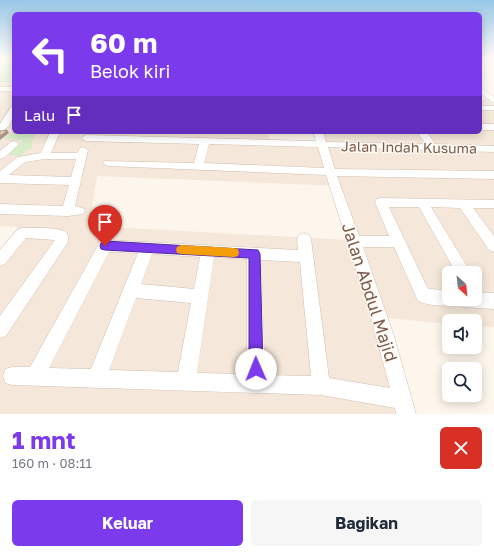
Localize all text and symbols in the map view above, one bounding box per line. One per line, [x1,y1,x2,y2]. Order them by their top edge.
text: 60 m [90,26,157,59]
icon: left [24,28,76,80]
text: Belok kiri [90,60,170,82]
icon: arrive [63,104,85,126]
text: Lalu [24,106,55,124]
street label: Jalan Indah Kusuma [341,137,477,157]
pin [88,205,122,246]
icon: arrive [94,211,116,233]
street label: Jalan Abdul Majid [338,220,402,364]
north arrow [442,266,482,306]
map controls [442,266,482,402]
button: sound [442,314,482,354]
position arrow [235,348,277,390]
button: search [442,362,482,402]
text: 1 mnt [12,425,75,454]
button: close [440,427,482,469]
text: 160 m · 08:11 [12,455,92,471]
button: Keluar [12,500,243,546]
button: Bagikan [251,500,482,546]

